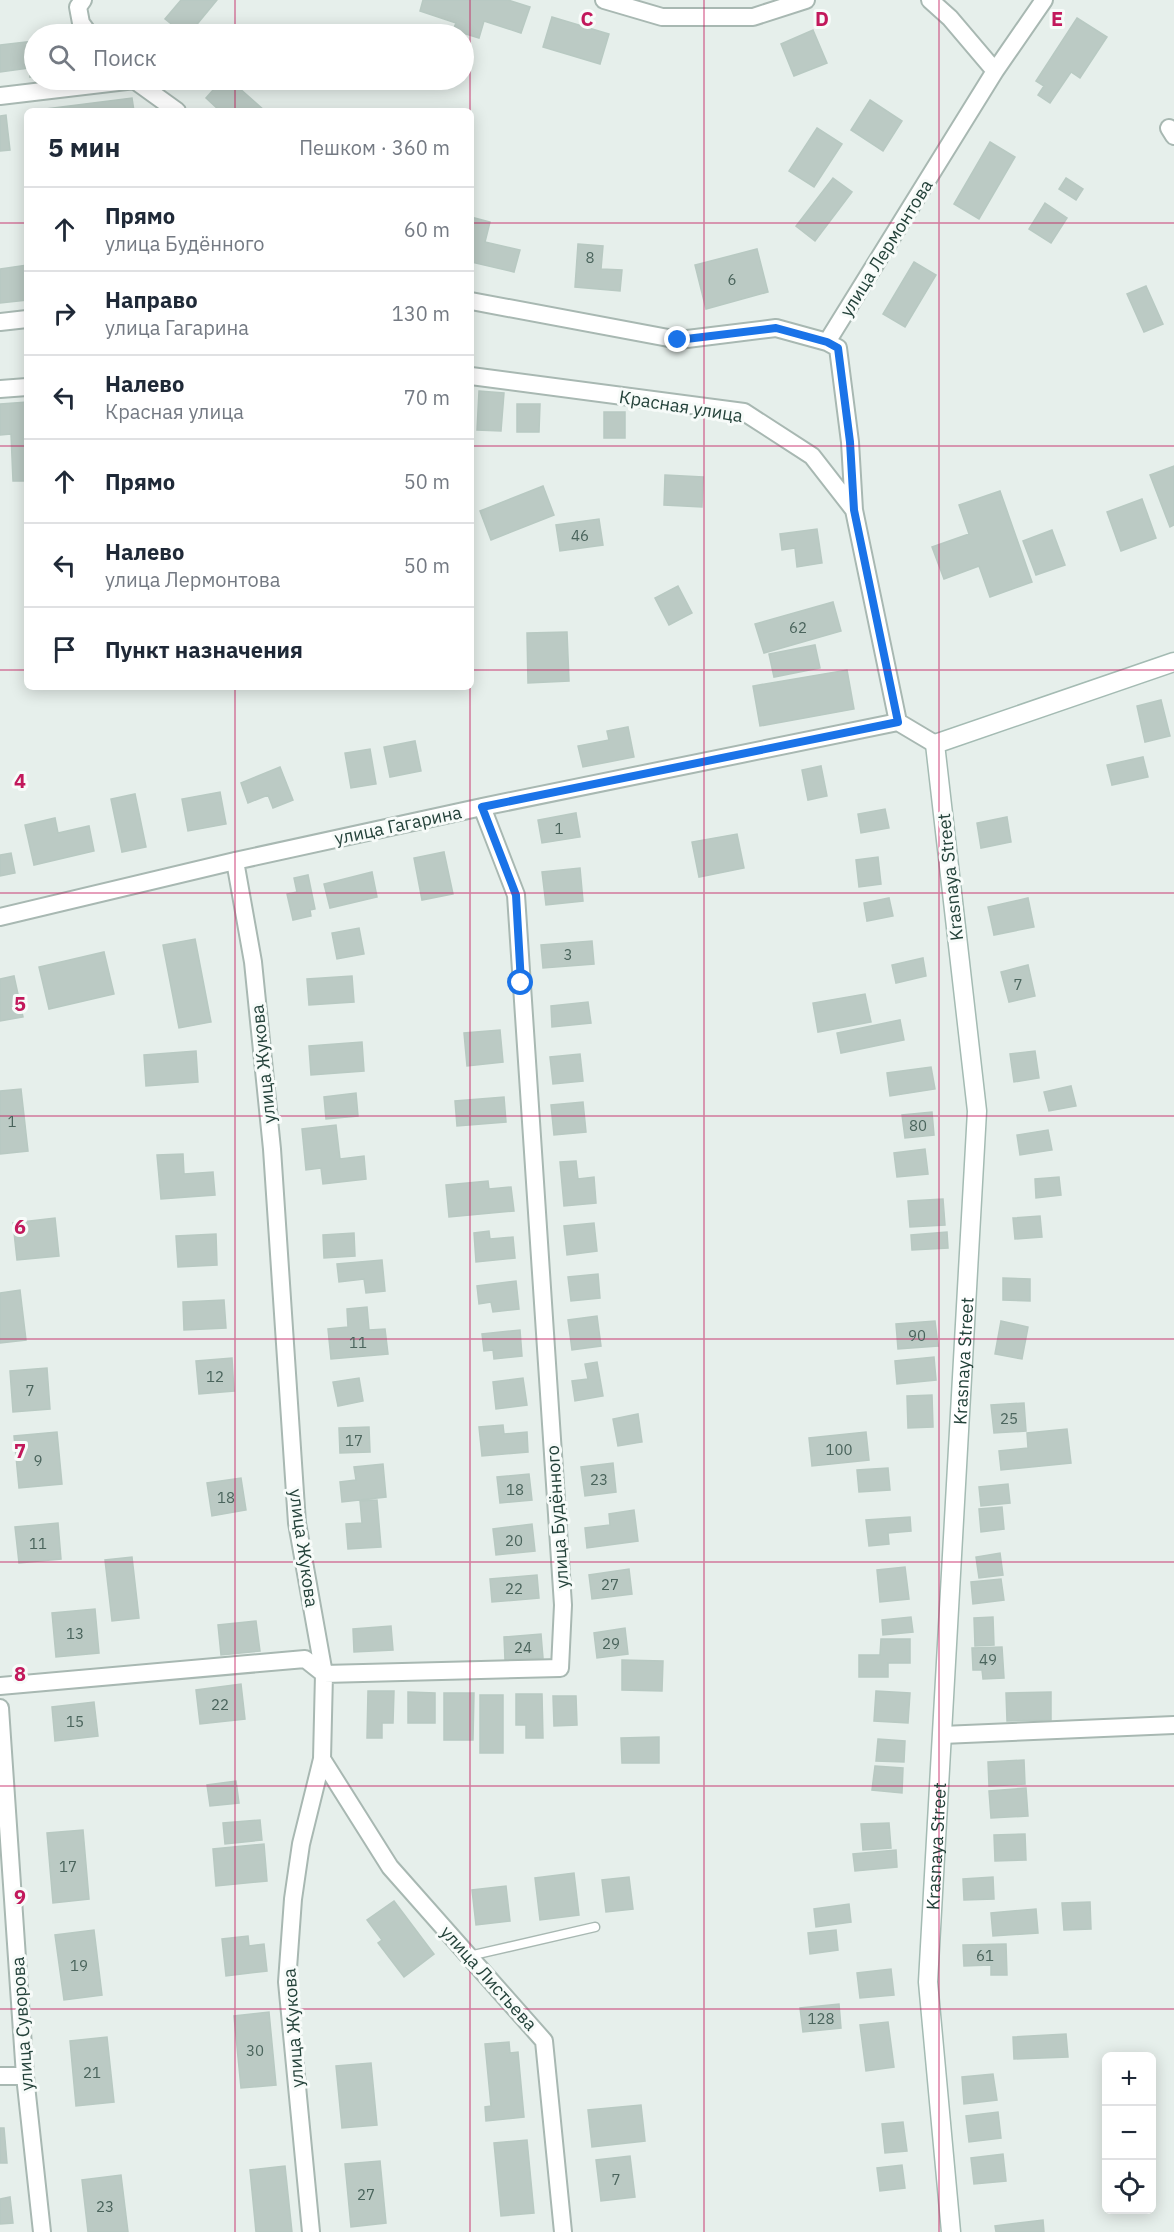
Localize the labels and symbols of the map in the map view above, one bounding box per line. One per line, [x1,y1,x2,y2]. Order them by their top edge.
text: C [580,5,594,32]
text: D [815,5,829,32]
text: E [1051,5,1063,32]
street label: улица Лермонтова [834,175,938,321]
house number: 8 [585,248,595,267]
house number: 6 [727,270,737,289]
route end [664,326,690,352]
street label: Красная улица [617,385,745,427]
house number: 46 [571,526,589,545]
house number: 62 [789,618,807,637]
text: 4 [14,767,26,794]
street label: улица Гагарина [332,800,464,850]
street label: Krasnaya Street [932,812,968,942]
house number: 1 [554,819,564,838]
house number: 3 [563,945,573,964]
route start [507,969,533,995]
house number: 7 [1013,975,1023,994]
text: 5 [14,990,26,1017]
street label: улица Жукова [245,1003,281,1125]
house number: 1 [7,1112,17,1131]
house number: 80 [909,1116,927,1135]
text: 6 [14,1213,26,1240]
street label: Krasnaya Street [948,1296,978,1426]
house number: 90 [908,1326,926,1345]
house number: 11 [349,1333,367,1352]
house number: 12 [206,1367,224,1386]
house number: 7 [25,1381,35,1400]
house number: 25 [1000,1409,1018,1428]
house number: 17 [345,1431,363,1450]
text: 7 [14,1437,26,1464]
house number: 100 [825,1440,853,1459]
street label: улица Будённого [541,1445,573,1589]
house number: 9 [33,1451,43,1470]
house number: 23 [590,1470,608,1489]
house number: 18 [506,1480,524,1499]
street label: улица Жукова [284,1487,324,1609]
house number: 18 [217,1488,235,1507]
house number: 20 [505,1531,523,1550]
house number: 11 [29,1534,47,1553]
house number: 27 [601,1575,619,1594]
house number: 22 [505,1579,523,1598]
house number: 13 [66,1624,84,1643]
house number: 29 [602,1634,620,1653]
house number: 24 [514,1638,532,1657]
house number: 49 [979,1650,997,1669]
text: 8 [14,1660,26,1687]
house number: 22 [211,1695,229,1714]
house number: 15 [66,1712,84,1731]
street label: Krasnaya Street [921,1782,951,1911]
house number: 17 [59,1857,77,1876]
text: 9 [14,1883,26,1910]
street label: улица Листьева [436,1921,542,2036]
house number: 61 [976,1946,994,1965]
street label: улица Суворова [6,1956,38,2092]
house number: 19 [70,1956,88,1975]
street label: улица Жукова [277,1967,309,2088]
house number: 128 [807,2009,835,2028]
house number: 30 [246,2041,264,2060]
house number: 21 [83,2063,101,2082]
house number: 7 [611,2170,621,2189]
house number: 27 [357,2185,375,2204]
house number: 23 [96,2197,114,2216]

